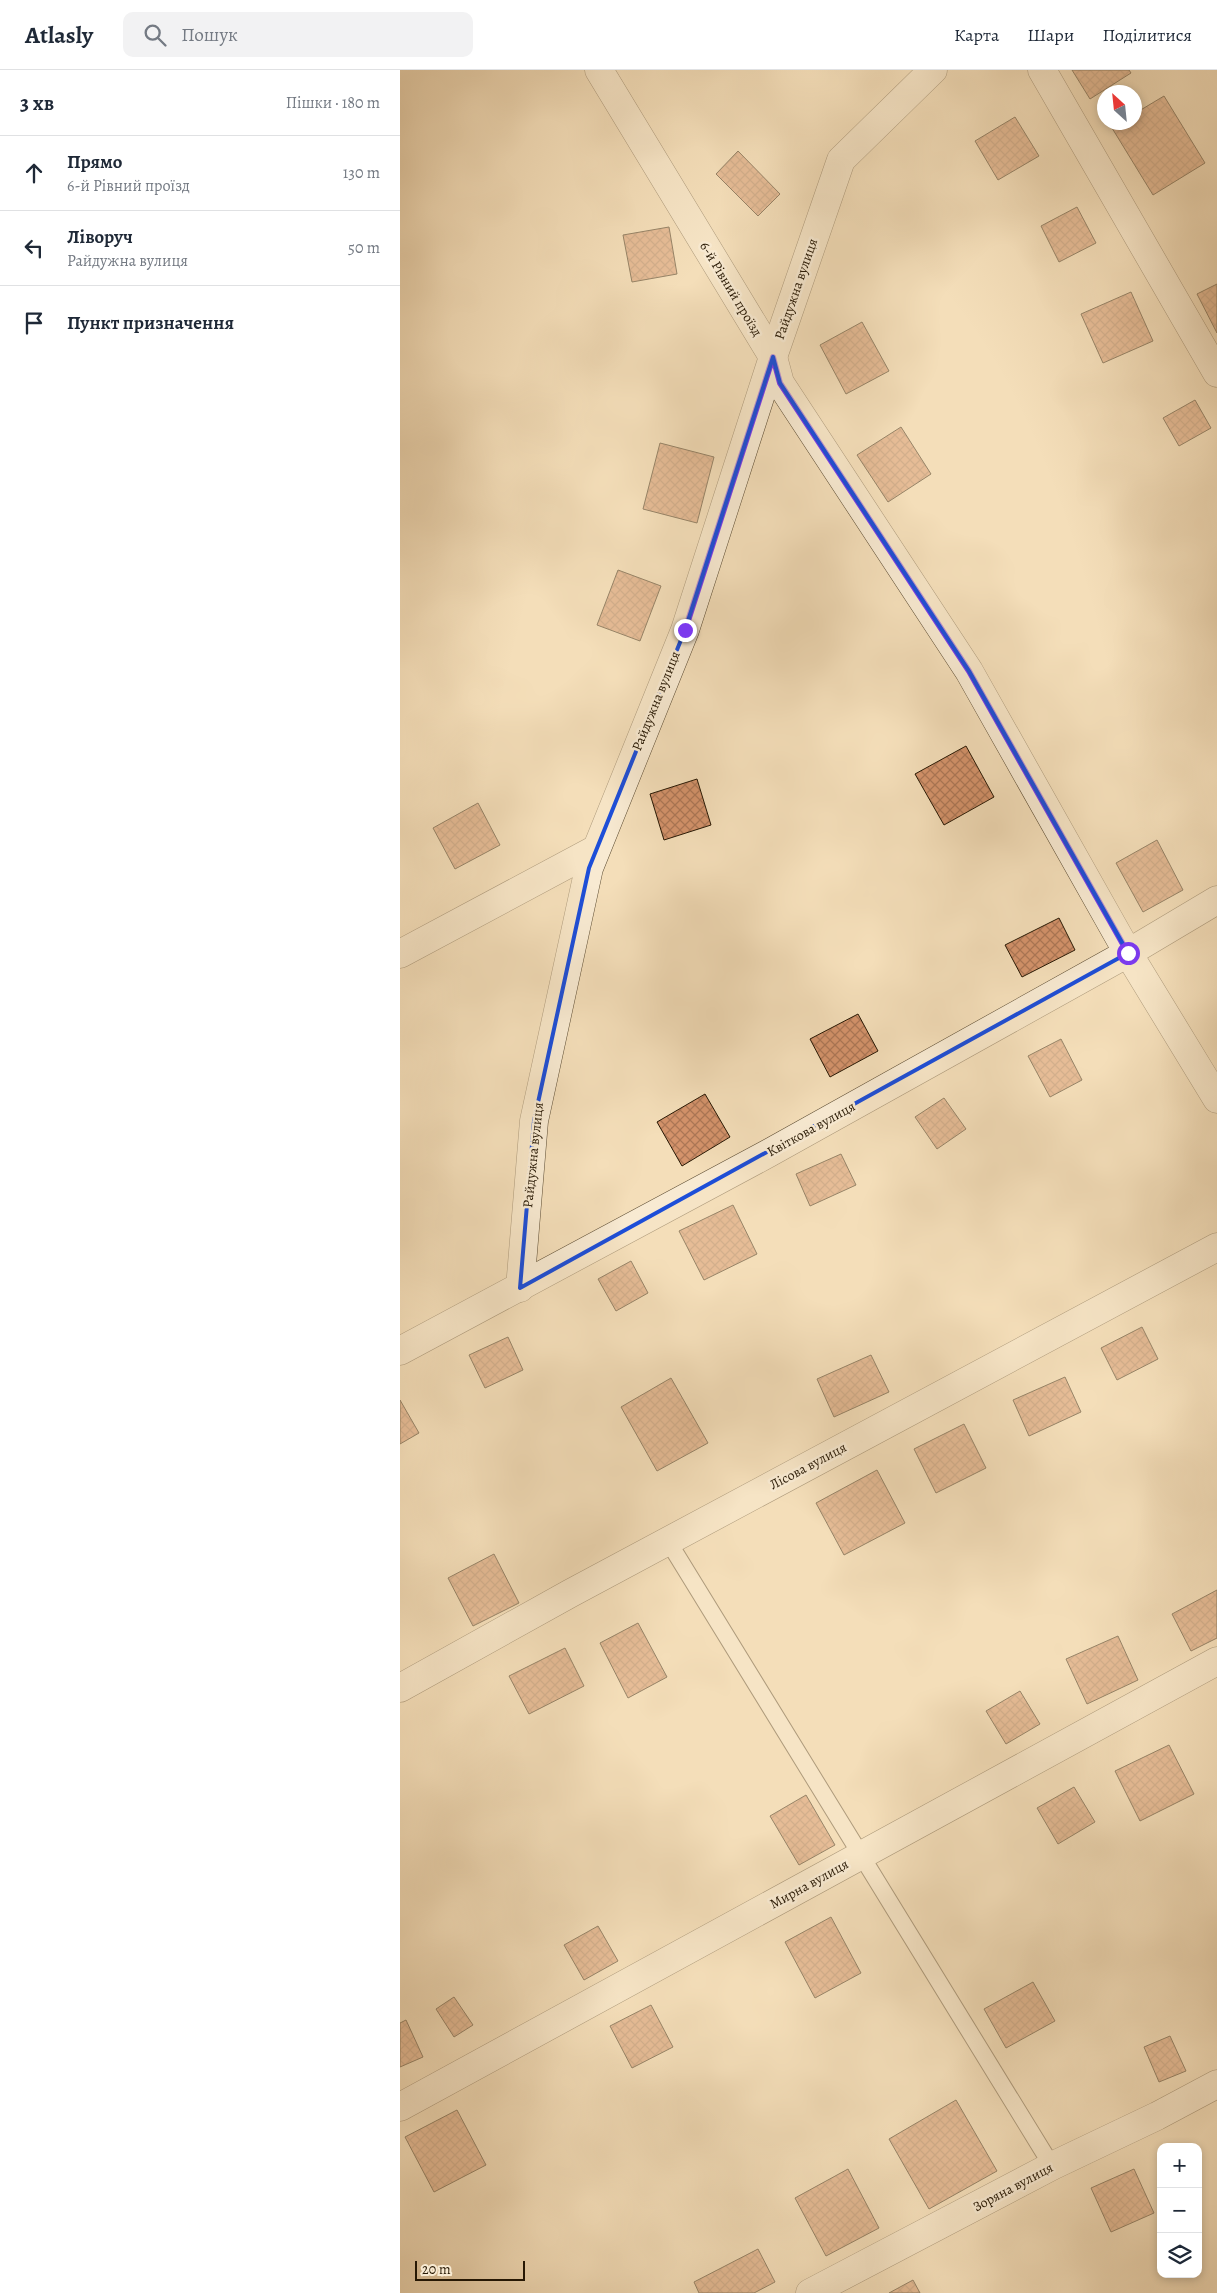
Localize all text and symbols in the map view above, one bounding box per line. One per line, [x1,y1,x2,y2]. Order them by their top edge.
search box [123,12,473,57]
text: Atlasly [25,19,93,51]
icon: search [141,21,169,49]
text: Пошук [181,22,238,48]
text: Карта [954,23,999,47]
text: Шари [1027,23,1074,47]
text: Поділитися [1102,23,1192,47]
north arrow [1097,85,1142,130]
text: 3 хв [20,89,54,117]
text: Пішки · 180 m [286,92,380,114]
text: Прямо [67,149,122,175]
icon: ahead [20,159,48,187]
text: 130 m [343,162,380,184]
text: 6-й Рівний проїзд [67,175,190,197]
text: Ліворуч [67,224,133,250]
icon: left [20,234,48,262]
street label: Райдужна вулиця [770,236,822,342]
text: 50 m [348,237,380,259]
street label: 6-й Рівний проїзд [695,238,767,340]
text: Райдужна вулиця [67,250,188,272]
icon: arrive [20,309,48,337]
text: Пункт призначення [67,310,234,336]
route end [674,619,697,642]
street label: Райдужна вулиця [627,648,685,754]
route start [1117,942,1140,965]
street label: Квіткова вулиця [763,1097,859,1161]
street label: Райдужна вулиця [518,1101,548,1209]
street label: Лісова вулиця [766,1438,850,1494]
street label: Мирна вулиця [766,1854,852,1913]
map controls [1157,2143,1202,2278]
button: + [1157,2143,1202,2188]
street label: Зоряна вулиця [970,2158,1057,2216]
button: − [1157,2188,1202,2233]
button: layers [1157,2233,1202,2278]
scale bar [415,2258,525,2281]
text: 20 m [422,2260,451,2279]

